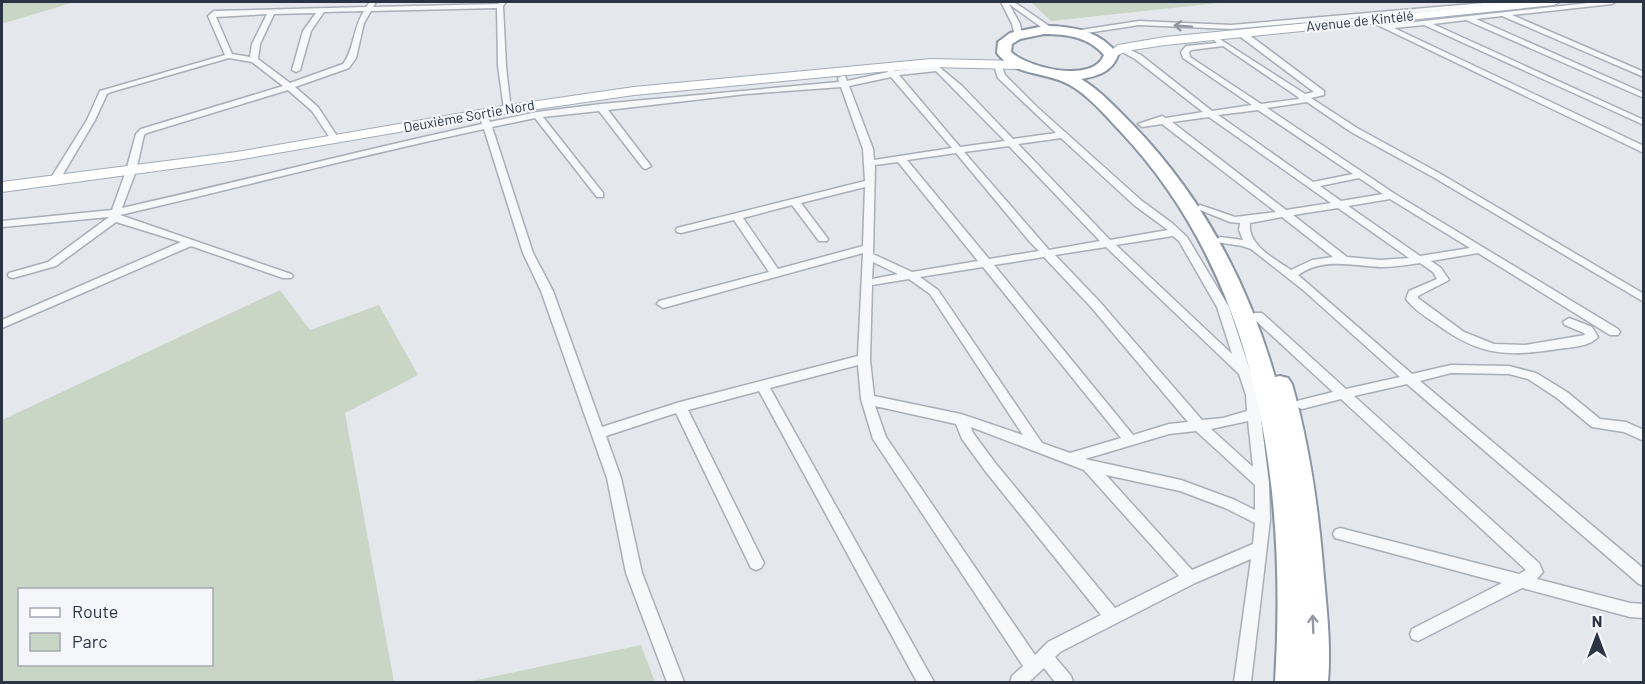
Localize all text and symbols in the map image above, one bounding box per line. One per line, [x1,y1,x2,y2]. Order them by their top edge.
street label: Avenue de Kintélé [1305,6,1414,35]
one-way arrow [1173,20,1193,31]
street label: Deuxième Sortie Nord [402,96,536,135]
legend [18,588,213,666]
text: Route [72,600,118,622]
north arrow [1567,606,1627,666]
text: N [1592,611,1602,630]
one-way arrow [1308,615,1319,635]
text: Parc [72,630,108,652]

